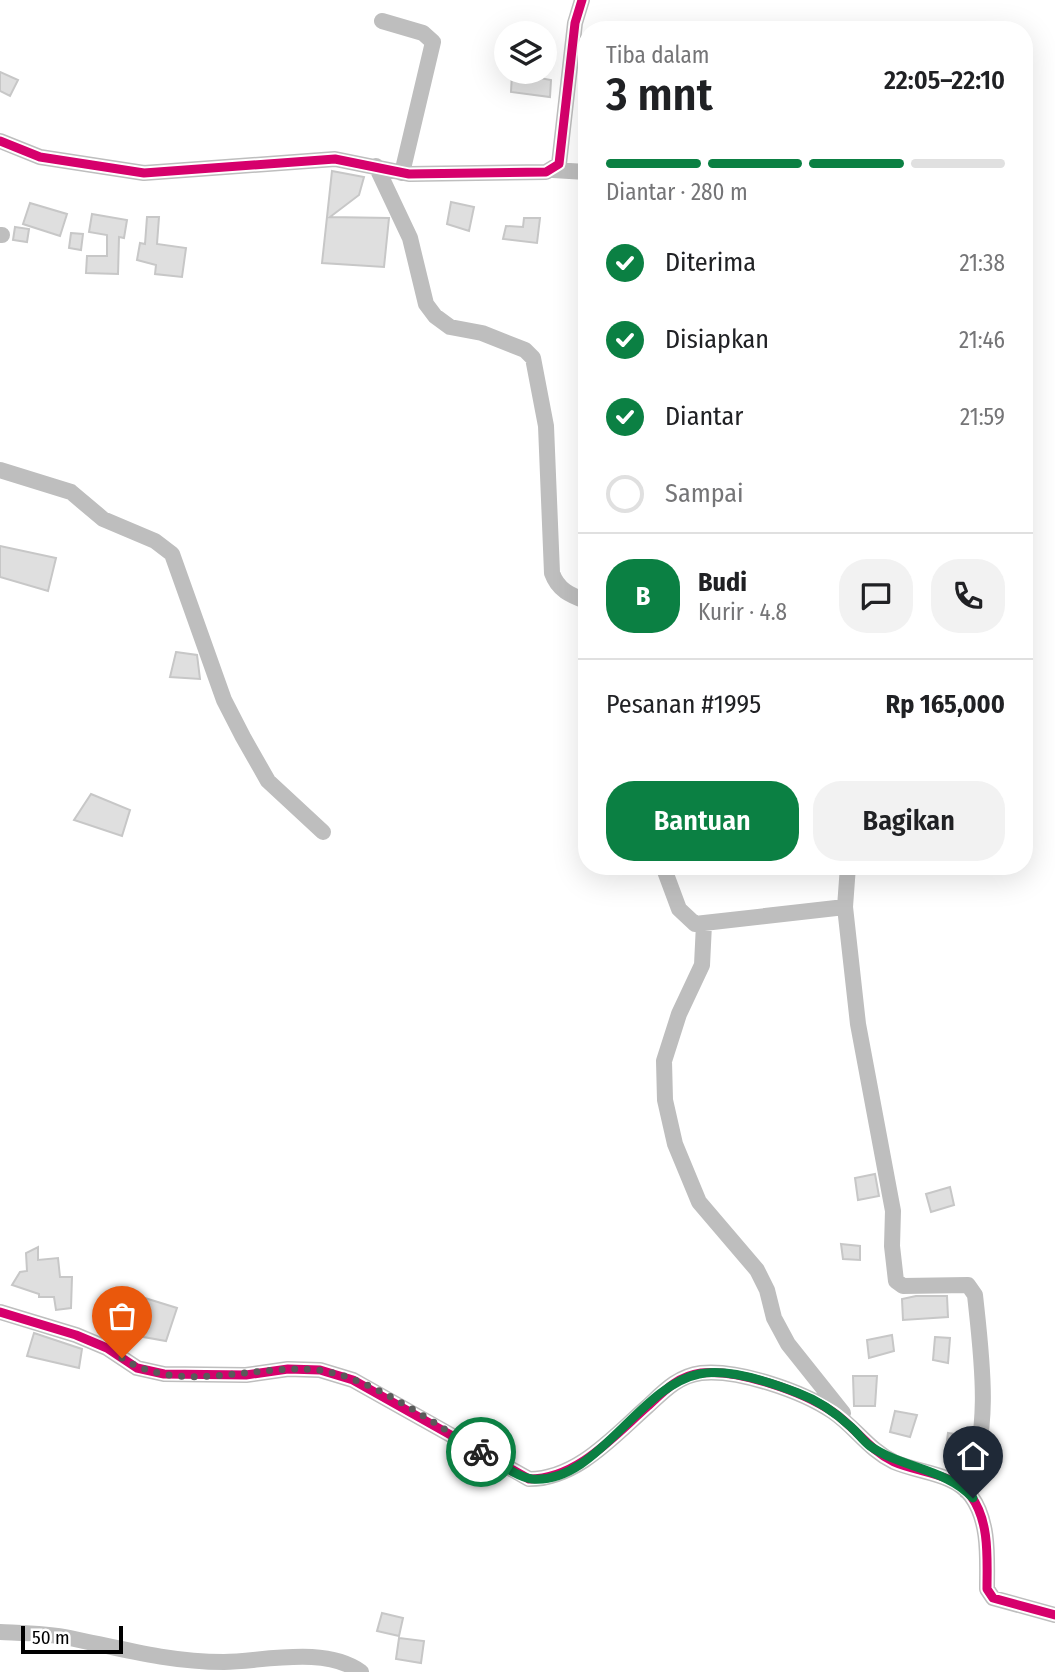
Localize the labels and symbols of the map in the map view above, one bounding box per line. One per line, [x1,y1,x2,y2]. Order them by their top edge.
pin [92,1286,152,1358]
courier [446,1417,516,1487]
pin [943,1426,1003,1498]
scale bar [21,1623,122,1655]

